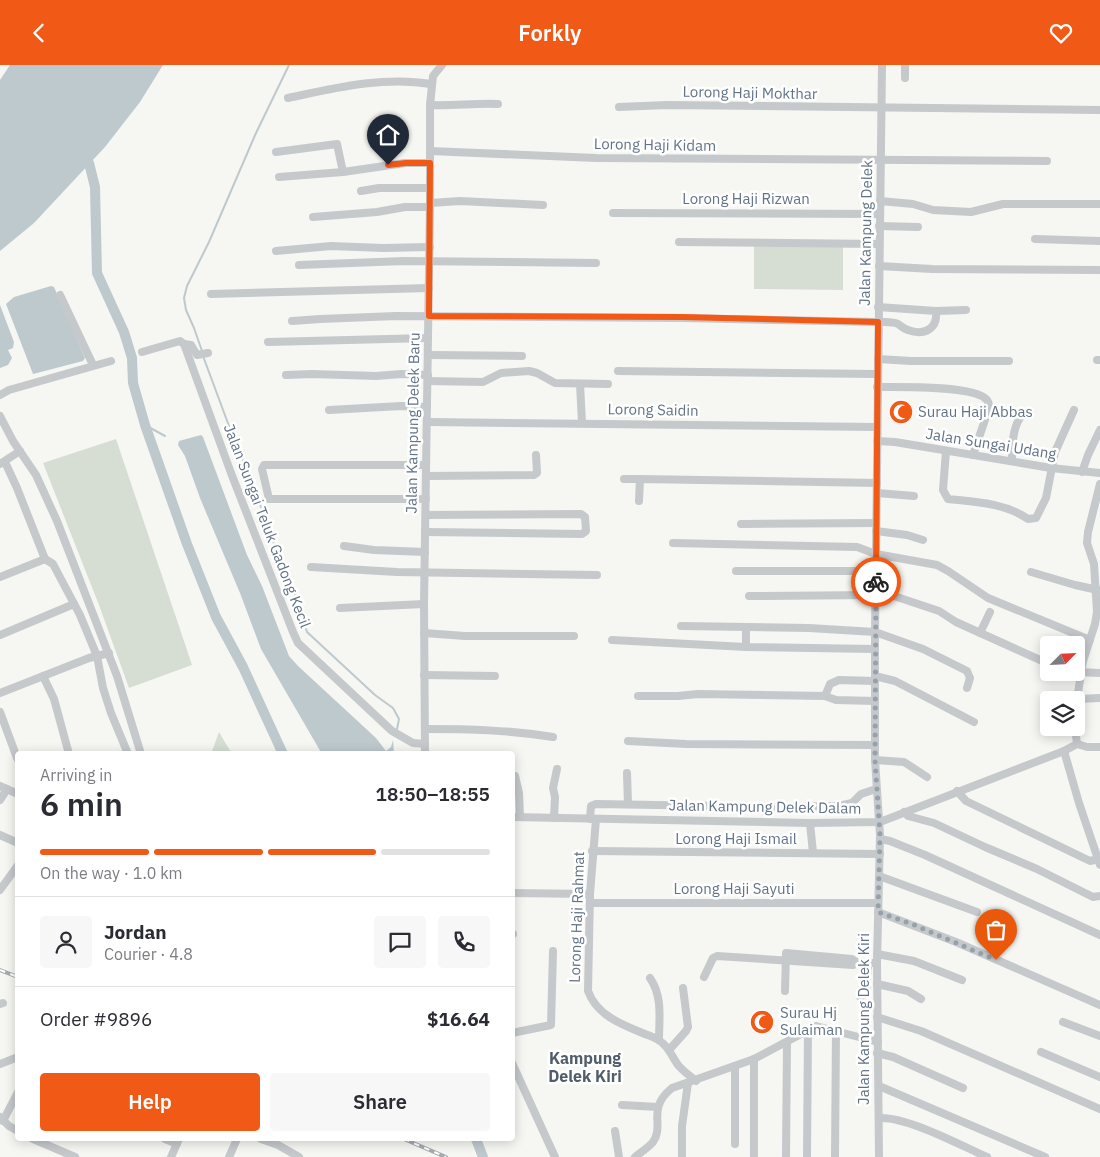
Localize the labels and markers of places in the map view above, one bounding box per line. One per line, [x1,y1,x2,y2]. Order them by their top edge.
pin [367,114,409,165]
mosque icon: Surau Haji Abbas [888,399,914,425]
place label: Surau Haji Abbas [918,402,1033,421]
pin [975,909,1017,960]
place label: Surau Hj Sulaiman [780,1003,843,1039]
mosque icon: Surau Hj Sulaiman [749,1009,775,1035]

